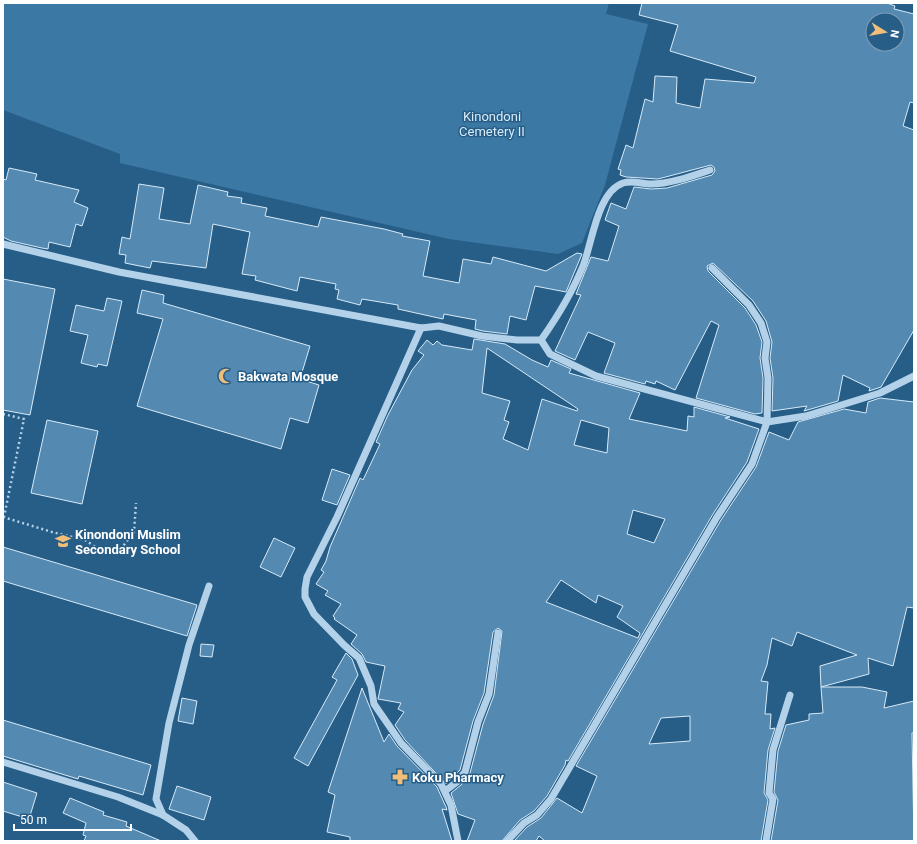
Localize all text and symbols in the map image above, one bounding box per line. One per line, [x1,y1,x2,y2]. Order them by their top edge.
north arrow [865,12,905,52]
text: N [887,29,901,39]
park label: Kinondoni Cemetery II [459,109,525,139]
mosque icon: Bakwata Mosque [217,367,235,385]
place label: Bakwata Mosque [238,369,338,384]
place label: Kinondoni Muslim Secondary School [75,527,181,557]
school or university icon: Kinondoni Muslim Secondary School [54,532,72,550]
pharmacy icon: Koku Pharmacy [391,768,409,786]
place label: Koku Pharmacy [412,770,504,785]
scale bar [14,806,131,832]
text: 50 m [20,813,47,827]

